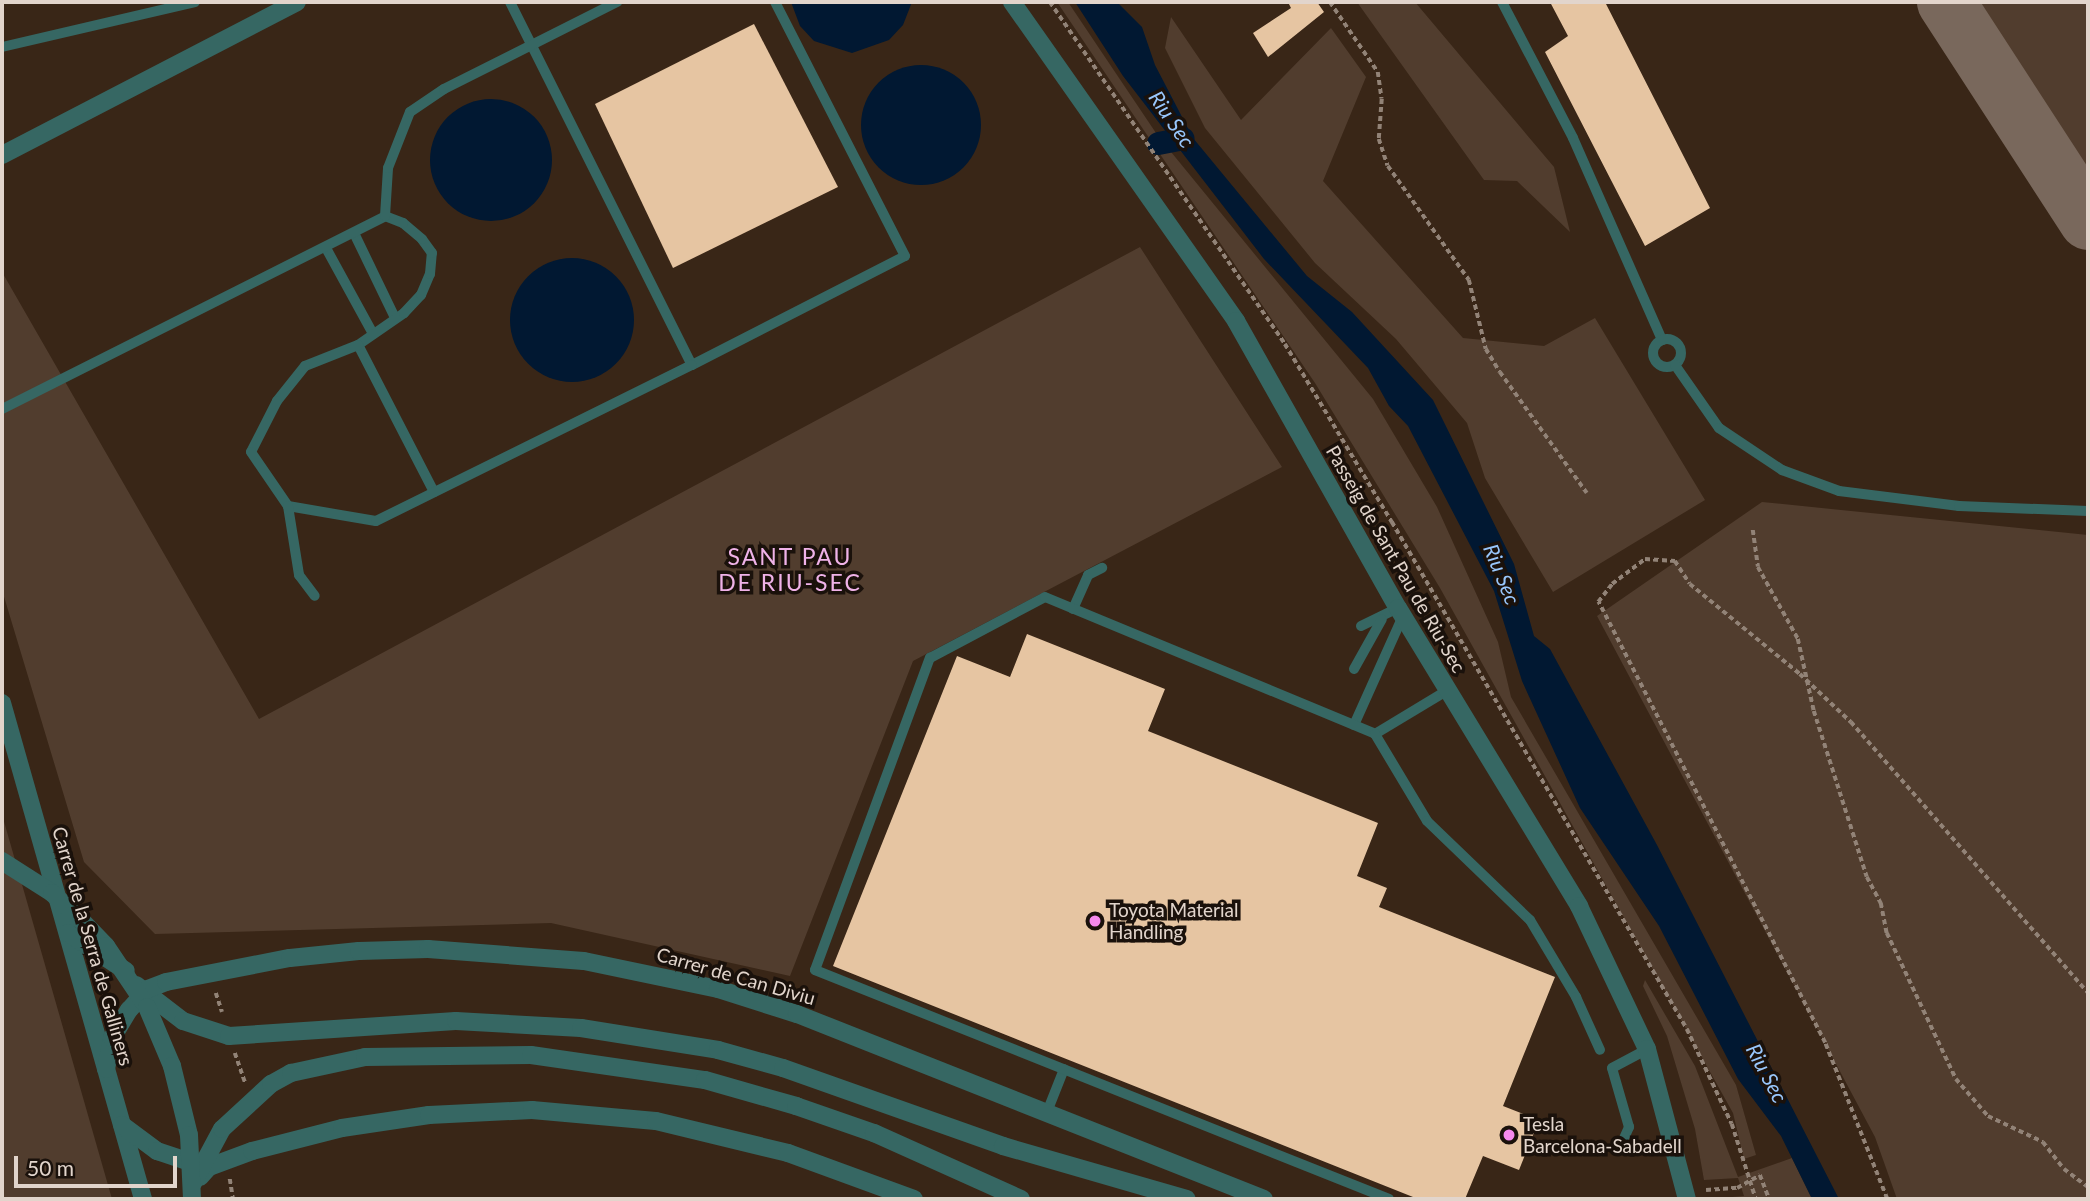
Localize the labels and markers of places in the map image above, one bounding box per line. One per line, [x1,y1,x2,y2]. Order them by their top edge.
place label: Toyota Material Handling [1109,899,1238,943]
marker: Toyota Material Handling [1087,913,1103,929]
place label: Tesla Barcelona-Sabadell [1523,1113,1682,1157]
marker: Tesla Barcelona-Sabadell [1501,1127,1517,1143]

